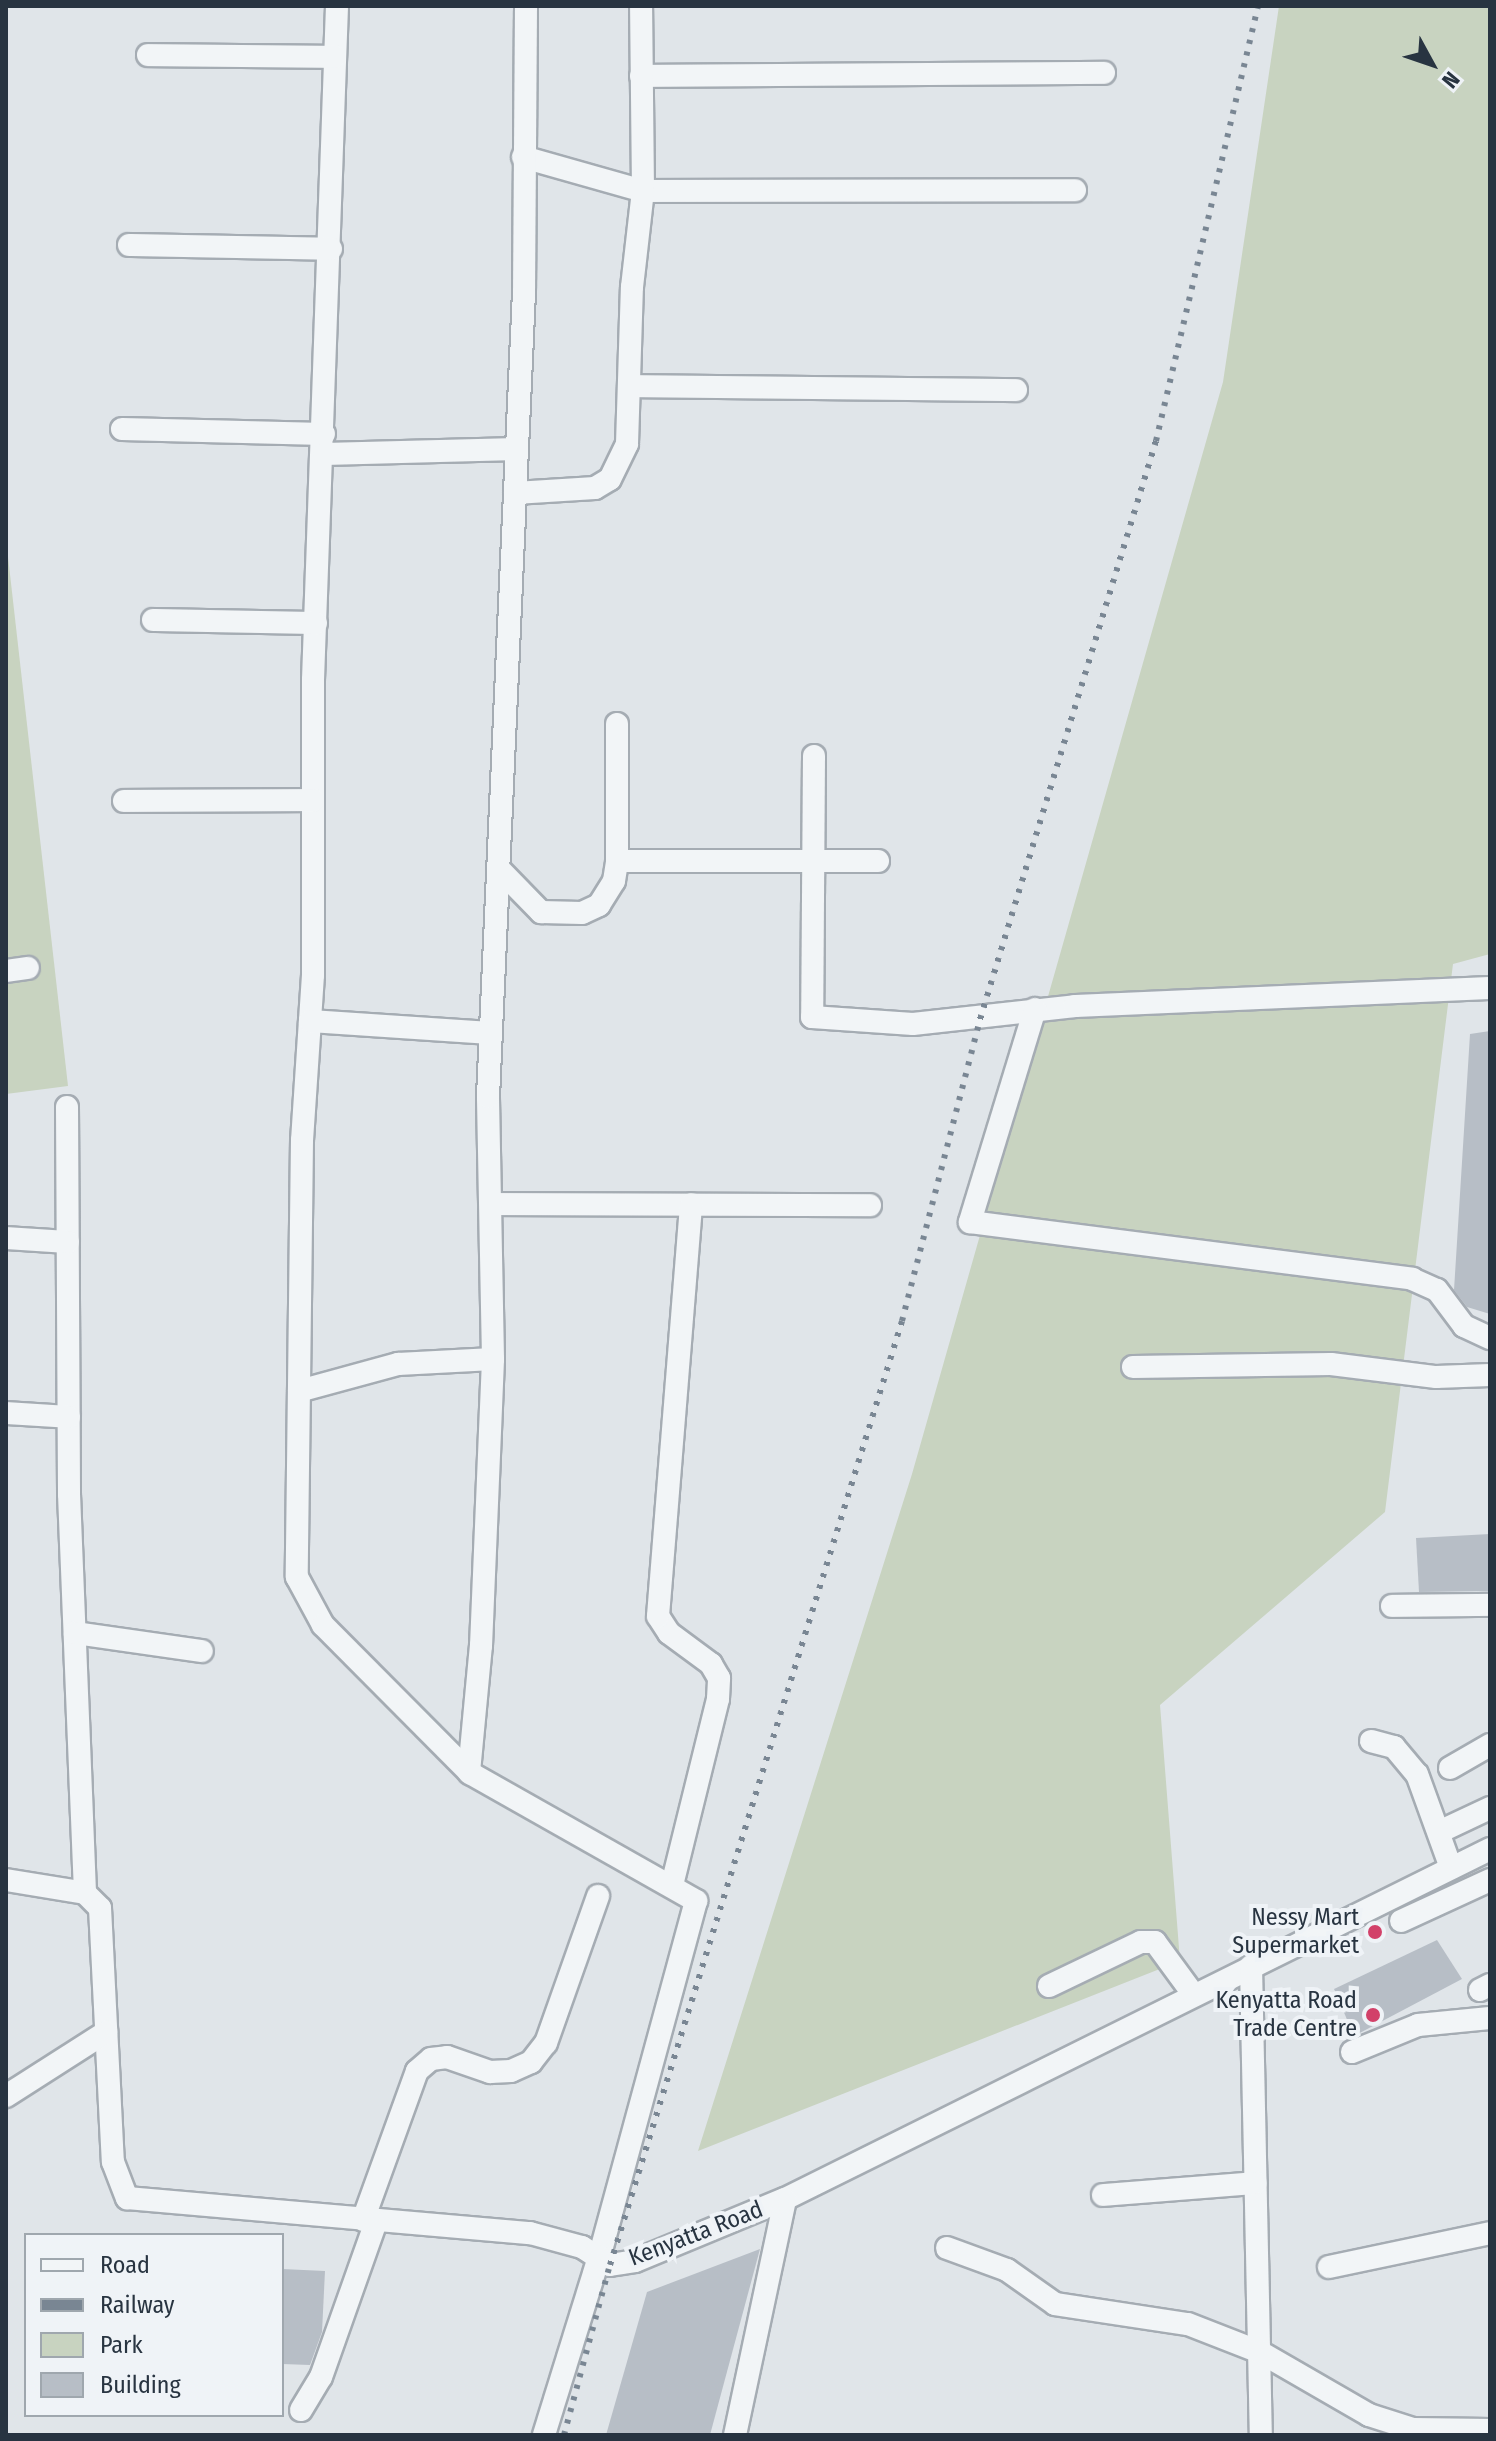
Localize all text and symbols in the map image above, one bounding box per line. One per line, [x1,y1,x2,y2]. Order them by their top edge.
north arrow [1392,24,1472,104]
text: N [1436,66,1465,93]
place label: Nessy Mart Supermarket [1232,1904,1359,1960]
marker: Nessy Mart Supermarket [1366,1923,1384,1941]
place label: Kenyatta Road Trade Centre [1215,1987,1357,2043]
marker: Kenyatta Road Trade Centre [1364,2006,1382,2024]
street label: Kenyatta Road [625,2195,767,2273]
legend [24,2233,284,2417]
text: Road [100,2251,150,2279]
text: Railway [100,2291,175,2319]
text: Park [100,2331,143,2359]
text: Building [100,2371,181,2399]

